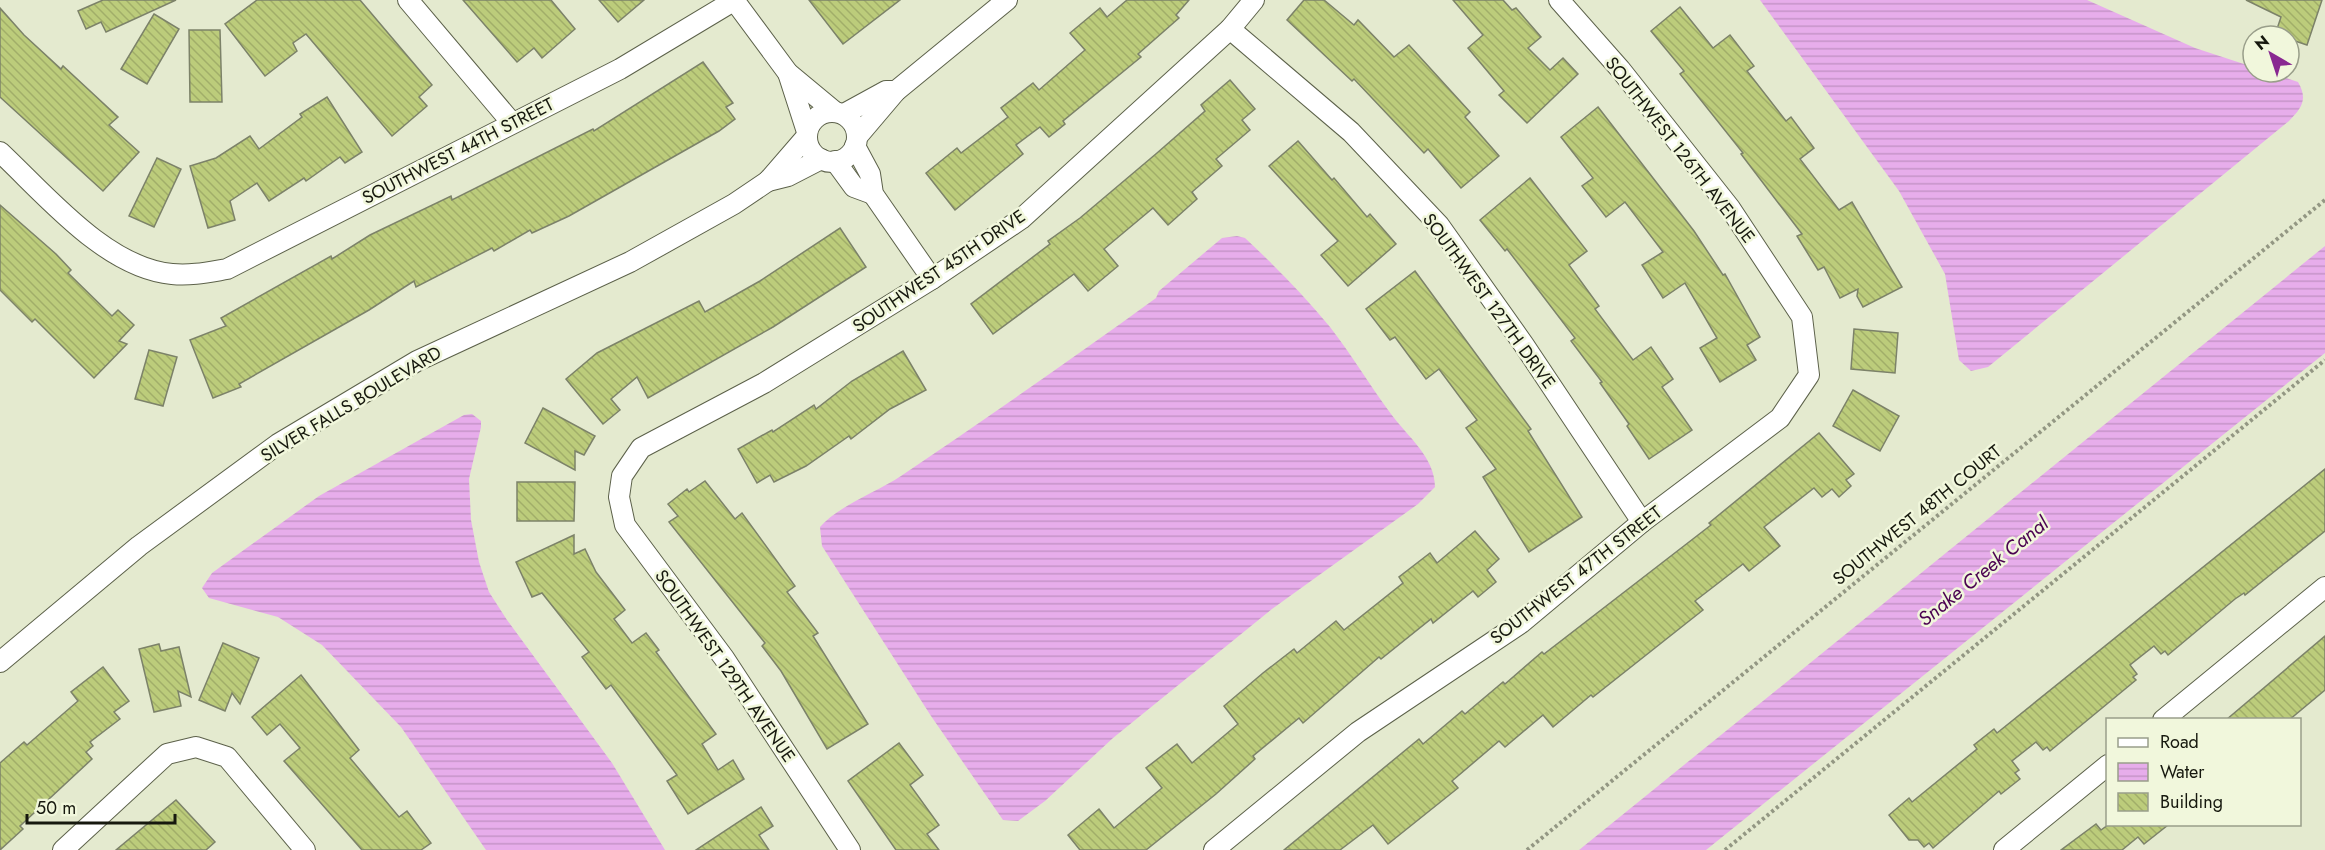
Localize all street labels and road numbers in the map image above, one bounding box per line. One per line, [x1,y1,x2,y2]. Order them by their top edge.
street label: SOUTHWEST 126TH AVENUE [1599,51,1761,249]
street label: SOUTHWEST 44TH STREET [358,91,559,211]
street label: SOUTHWEST 45TH DRIVE [847,203,1031,339]
street label: SOUTHWEST 127TH DRIVE [1416,208,1562,394]
street label: SILVER FALLS BOULEVARD [256,340,446,468]
street label: SOUTHWEST 48TH COURT [1827,438,2008,591]
street label: SOUTHWEST 47TH STREET [1485,499,1668,650]
street label: SOUTHWEST 129TH AVENUE [648,564,802,768]

